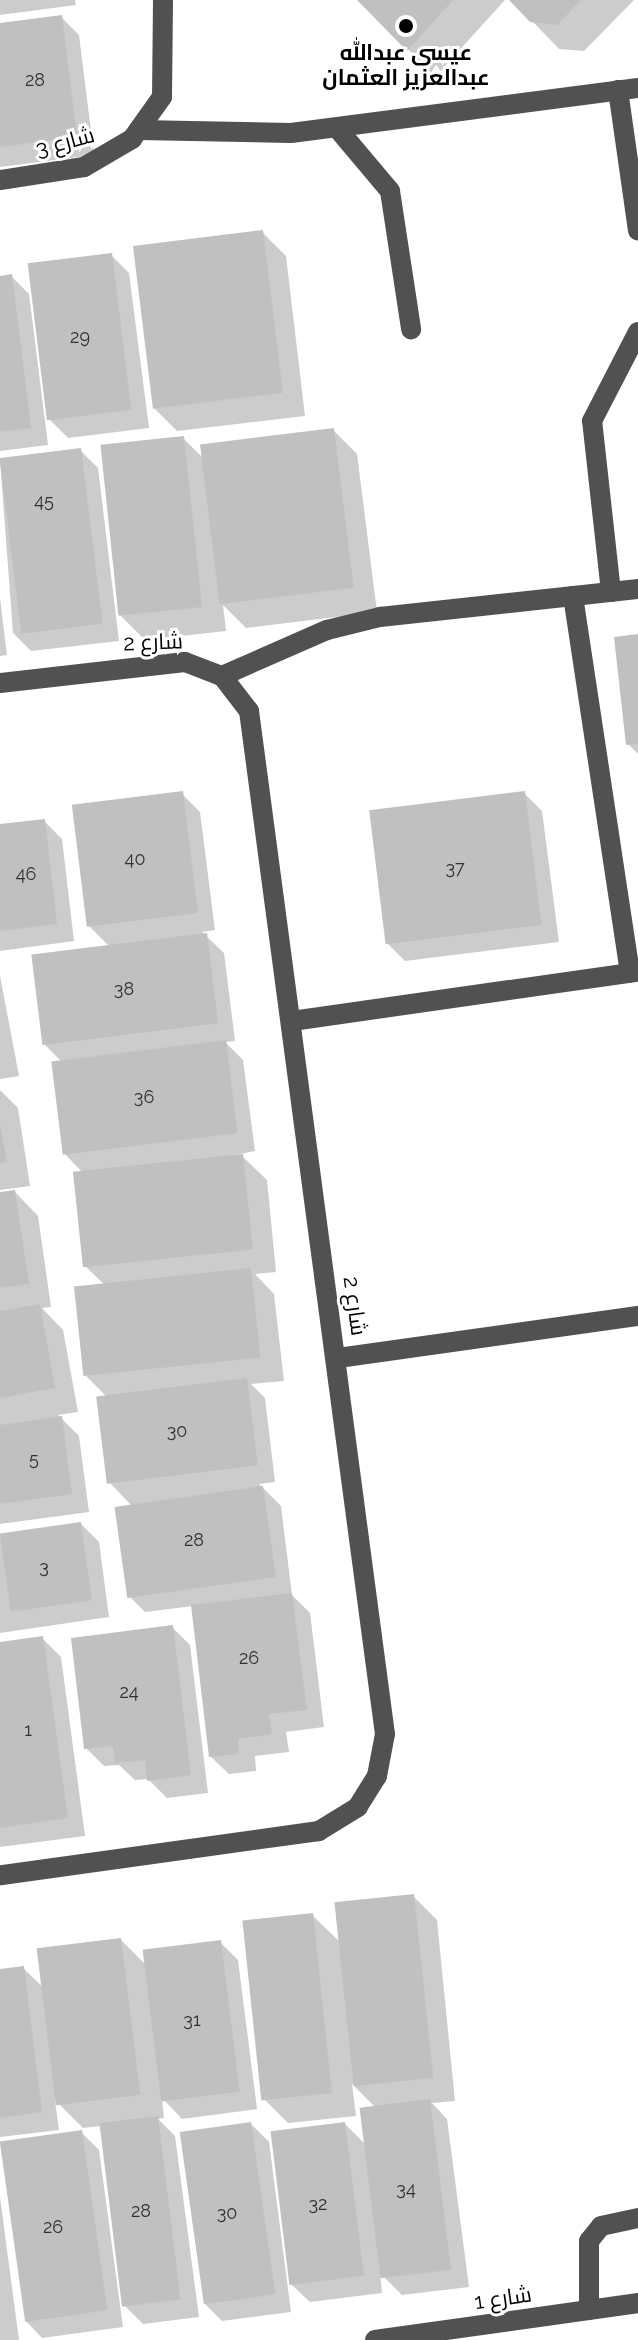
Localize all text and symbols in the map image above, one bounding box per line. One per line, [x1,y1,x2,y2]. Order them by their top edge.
marker: عيسى عبدالله عبدالعزيز العثمان [397,17,415,35]
place label: عيسى عبدالله عبدالعزيز العثمان [322,39,490,90]
house number: 28 [25,69,45,91]
street label: شارع 3 [33,121,97,163]
house number: 29 [70,326,90,348]
house number: 45 [34,490,54,512]
street label: شارع 2 [123,628,183,656]
house number: 40 [125,848,145,870]
house number: 37 [445,857,465,879]
house number: 46 [16,863,36,885]
house number: 38 [114,978,134,1000]
house number: 36 [134,1086,154,1108]
street label: شارع 2 [338,1275,372,1337]
house number: 30 [167,1420,187,1442]
house number: 5 [29,1448,39,1470]
house number: 28 [184,1529,204,1551]
house number: 3 [39,1556,49,1578]
house number: 26 [239,1647,259,1669]
house number: 24 [119,1681,139,1703]
house number: 1 [24,1719,32,1741]
house number: 31 [183,2009,201,2031]
house number: 34 [396,2178,416,2200]
house number: 32 [309,2193,327,2215]
house number: 28 [131,2200,151,2222]
house number: 30 [217,2202,237,2224]
house number: 26 [43,2216,63,2238]
street label: شارع 1 [473,2281,533,2315]

